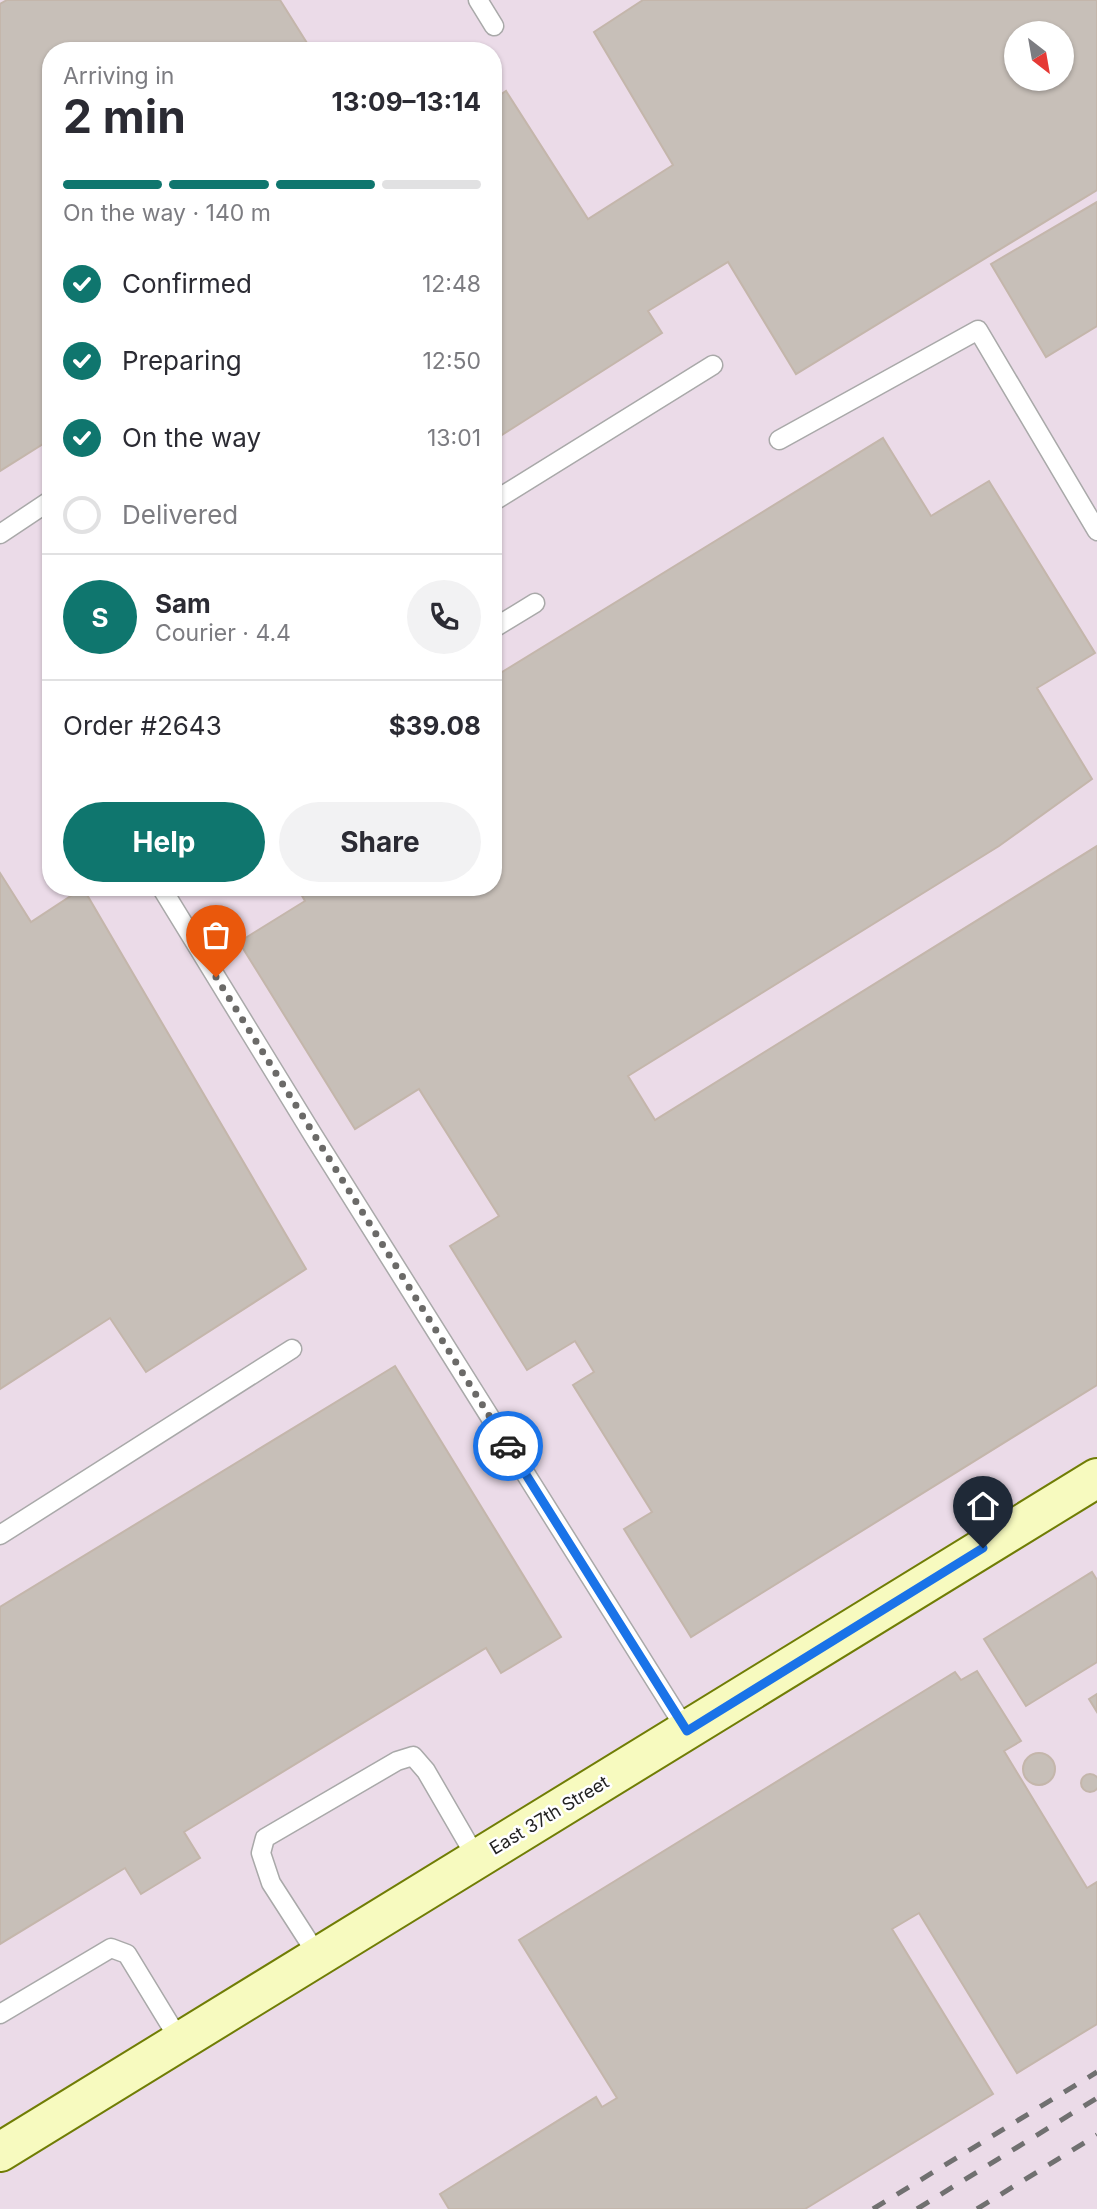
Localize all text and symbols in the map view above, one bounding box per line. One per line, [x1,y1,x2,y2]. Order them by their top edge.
north arrow [1004,21,1074,91]
map controls [1004,21,1074,91]
text: Arriving in [63,62,174,90]
text: 13:09–13:14 [331,86,481,117]
text: 2 min [63,88,186,144]
text: On the way · 140 m [63,199,271,227]
icon: check [63,265,101,303]
text: Confirmed [122,268,252,299]
text: 12:48 [422,270,481,298]
icon: check [63,342,101,380]
text: Preparing [122,345,242,376]
text: 12:50 [423,347,481,375]
icon: check [63,419,101,457]
text: On the way [122,422,261,453]
text: 13:01 [427,424,481,452]
text: Delivered [122,499,238,530]
button: phone [407,580,481,654]
text: Sam [155,588,211,619]
text: S [91,602,109,633]
text: Courier · 4.4 [155,619,291,647]
text: Order #2643 [63,710,222,741]
text: $39.08 [389,710,481,741]
button: Help [63,802,265,882]
button: Share [279,802,481,882]
pin [186,905,246,977]
icon: bag [197,916,235,954]
courier [473,1411,543,1481]
icon: car [489,1427,527,1465]
pin [953,1476,1013,1548]
icon: home [964,1487,1002,1525]
street label: East 37th Street [486,1771,612,1859]

